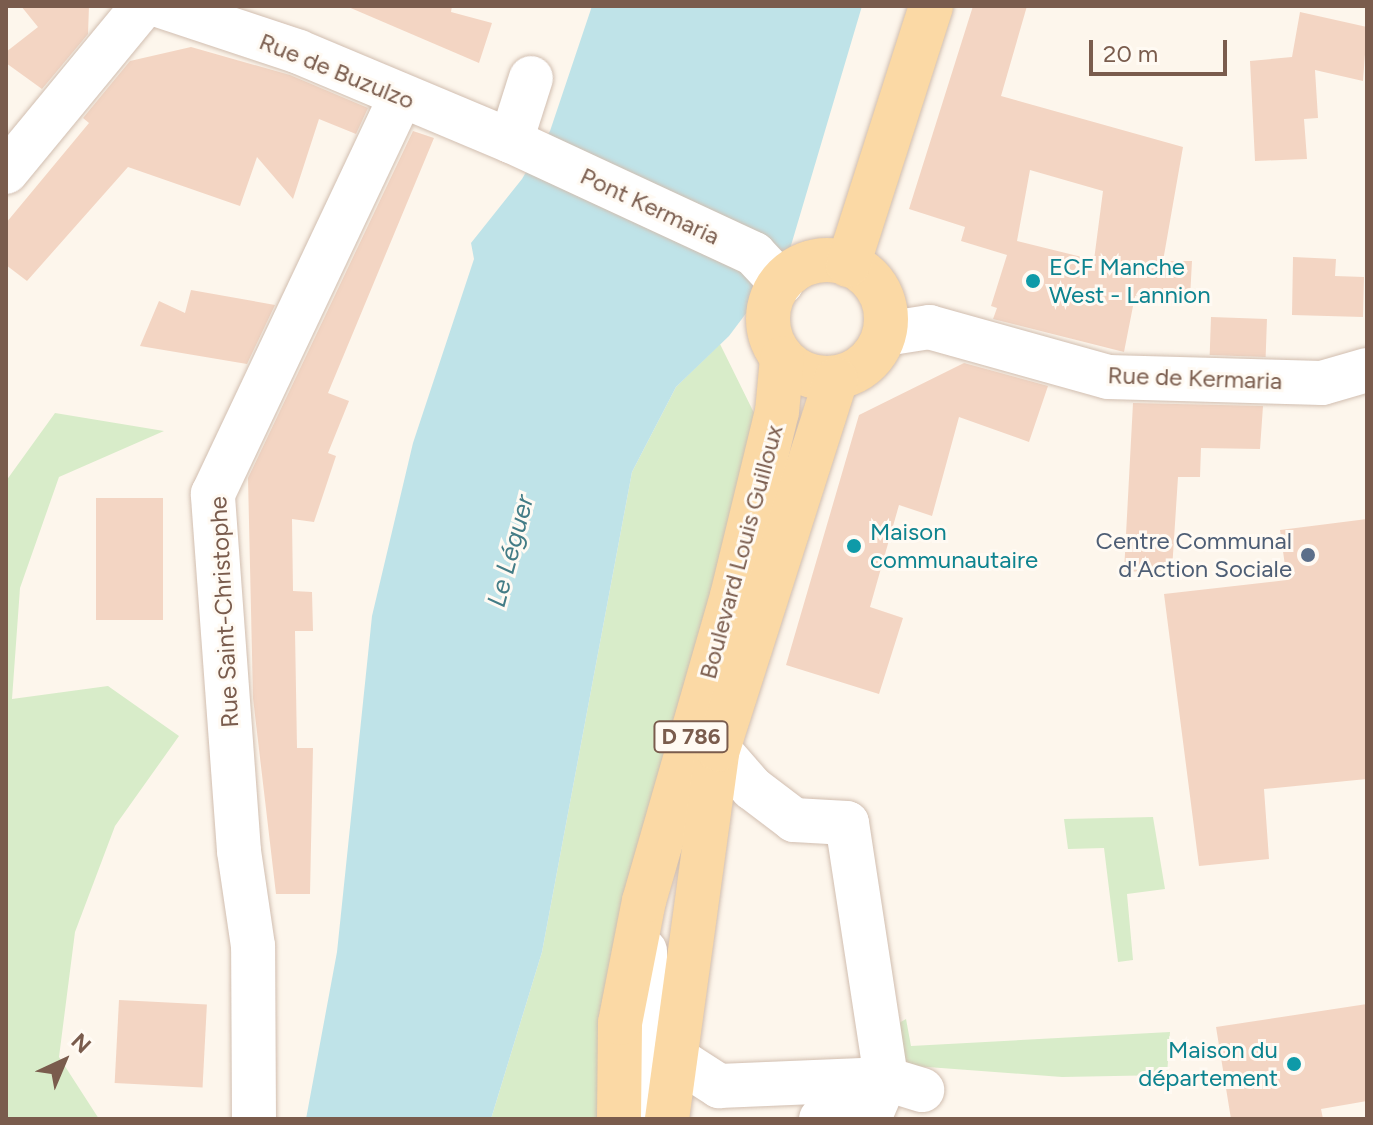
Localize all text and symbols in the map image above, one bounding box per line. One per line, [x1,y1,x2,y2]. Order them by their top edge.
scale bar [1093,24,1231,74]
street label: Rue de Buzulzo [255,27,419,115]
text: 20 m [1103,39,1158,68]
street label: Pont Kermaria [576,161,724,251]
place label: ECF Manche West - Lannion [1049,253,1211,309]
marker: ECF Manche West - Lannion [1024,272,1042,290]
street label: Rue de Kermaria [1107,361,1283,395]
street label: Boulevard Louis Guilloux [693,422,789,682]
water label: Le Léguer [481,492,541,610]
street label: Rue Saint-Christophe [204,496,244,728]
place label: Maison communautaire [870,518,1038,574]
place label: Centre Communal d'Action Sociale [1096,527,1292,583]
marker: Maison communautaire [845,537,863,555]
marker: Centre Communal d'Action Sociale [1299,546,1317,564]
road number: D 786 [653,719,729,755]
north arrow [24,1021,104,1101]
text: N [66,1028,97,1059]
place label: Maison du département [1138,1036,1278,1092]
marker: Maison du département [1285,1055,1303,1073]

